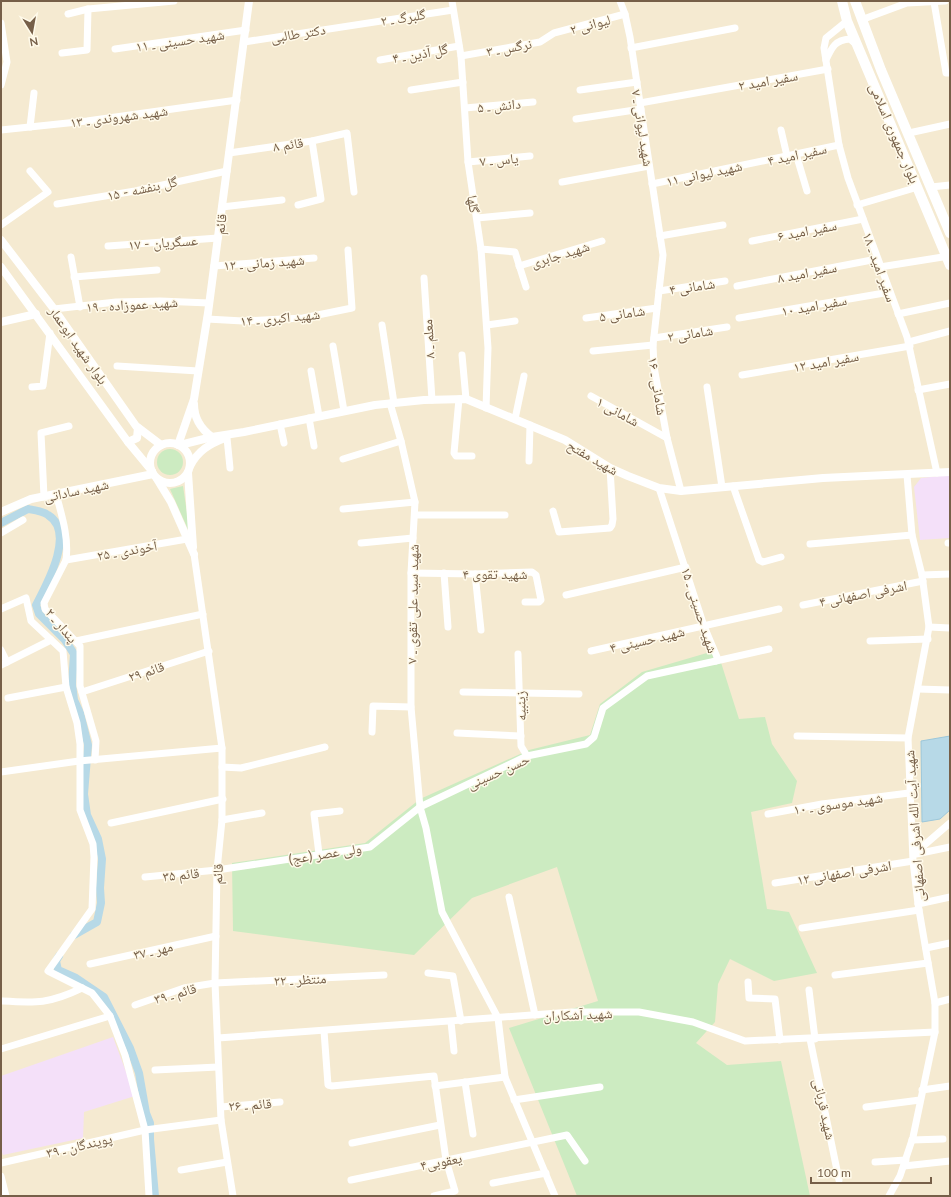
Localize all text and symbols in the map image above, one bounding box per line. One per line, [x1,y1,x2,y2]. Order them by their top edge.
street label: گلبرگ ـ ۲ [379,5,427,30]
street label: لیوانی ۲ [568,10,612,39]
north arrow [12,12,52,52]
street label: دکتر طالبی [269,20,327,47]
street label: شهید حسینی ـ ۱۱ [135,25,226,56]
text: N [29,35,39,49]
street label: نرگس ـ ۳ [485,35,533,60]
street label: گل آذین ـ ۴ [391,40,450,67]
street label: سفیر امید ۲ [737,66,799,95]
street label: بلوار جمهوری اسلامی [865,80,924,186]
street label: شهید لیوانی ـ ۷ [628,88,657,168]
street label: دانش ـ ۵ [477,95,522,116]
street label: شهید شهروندی ـ ۱۳ [69,102,169,131]
street label: قائم ۸ [272,133,305,157]
street label: سفیر امید ۴ [766,139,828,170]
street label: یاس ـ ۷ [479,149,519,170]
street label: شهید لیوانی ۱۱ [664,157,744,190]
street label: گل بنفشه - ۱۵ [105,172,179,205]
street label: گلها [464,194,484,214]
street label: قائم [210,212,232,236]
street label: سفیر امید ۶ [776,216,838,245]
street label: سفیر امید ـ ۱۸ [859,230,900,305]
street label: عسگریان - ۱۷ [128,231,199,254]
street label: شهید جابری [529,237,592,272]
street label: شهید زمانی ـ ۱۲ [223,251,305,274]
street label: سفیر امید ۸ [776,258,838,287]
street label: شامانی ۴ [668,274,716,299]
street label: سفیر امید ۱۰ [780,291,848,320]
street label: شهید عموزاده ـ ۱۹ [86,293,179,316]
street label: شامانی ۵ [598,301,646,326]
street label: بلوار شهید ابوعمار [44,302,112,388]
street label: شهید اکبری ـ ۱۴ [239,305,321,330]
street label: معلم ـ ۸ [418,319,440,359]
street label: شامانی ۲ [666,321,714,346]
street label: سفیر امید ۱۲ [792,347,860,376]
street label: شامانی ـ ۱۶ [644,356,671,417]
street label: شامانی ۱ [593,392,642,430]
street label: شهید مفتح [564,436,621,480]
street label: شهید ساداتی [42,475,110,506]
street label: آخوندی ـ ۲۵ [96,536,159,565]
street label: شهید سید علی تقوی ـ ۷ [402,544,423,664]
street label: شهید تقوی ۴ [462,565,528,583]
street label: شهید حسینی ـ ۱۵ [677,565,722,655]
street label: اشرفی اصفهانی ۴ [818,576,909,611]
street label: پندار ـ ۲ [42,604,82,647]
street label: شهید حسینی ۴ [608,622,686,657]
street label: قائم ۲۹ [126,657,167,687]
street label: زینبیه [511,691,530,721]
street label: حسن حسینی [464,750,532,793]
street label: شهید آیت الله اشرفی اصفهانی [900,750,929,902]
street label: شهید موسوی ـ ۱۰ [792,788,884,819]
street label: ولی عصر (عج) [287,839,363,869]
street label: اشرفی اصفهانی ۱۲ [795,856,893,889]
street label: قائم [208,863,228,885]
street label: قائم ۳۵ [162,864,201,886]
street label: مهر ـ ۳۷ [132,937,175,964]
street label: منتظر ـ ۲۲ [273,969,327,990]
street label: قائم ـ ۳۹ [152,979,199,1009]
street label: شهید آشکاران [543,1004,613,1025]
street label: شهید قربانی [809,1077,840,1141]
street label: قائم ـ ۲۶ [228,1094,272,1116]
street label: پویندگان ـ ۳۹ [44,1129,114,1162]
street label: یعقوبی۴ [419,1149,464,1174]
scale bar [811,1159,931,1185]
text: 100 m [817,1165,851,1180]

